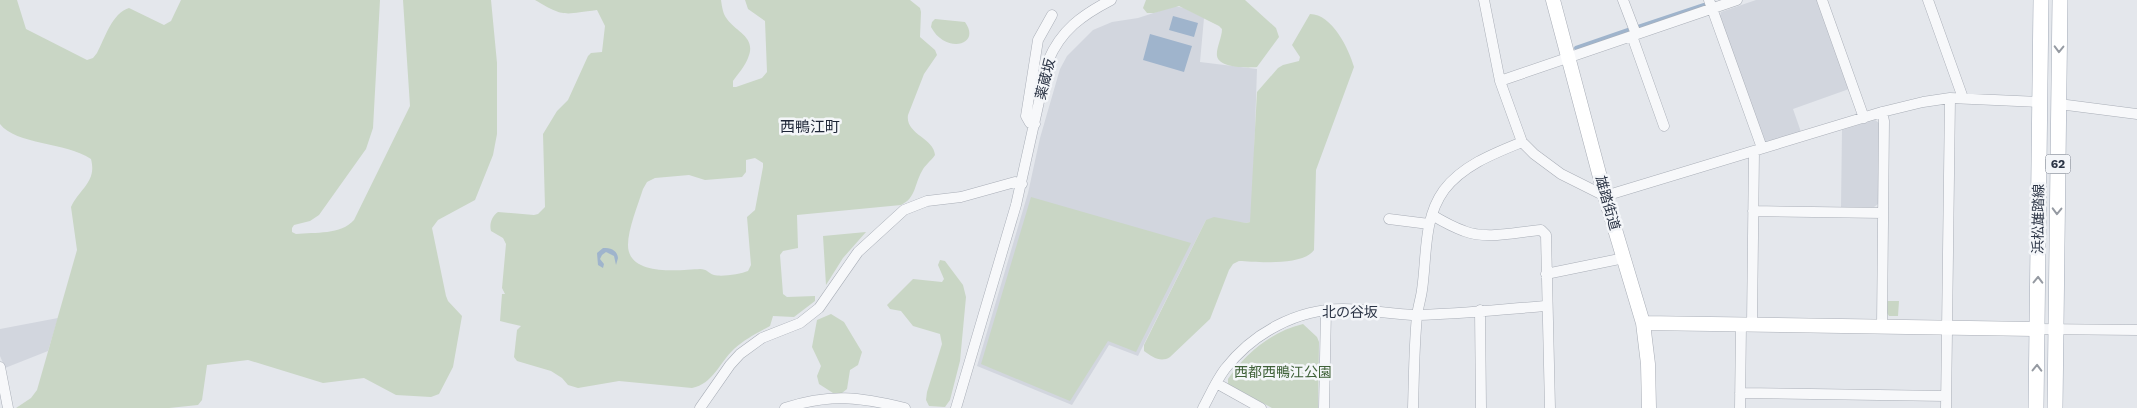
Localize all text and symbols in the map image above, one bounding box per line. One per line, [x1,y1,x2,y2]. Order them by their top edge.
one-way arrow [2054,45,2065,53]
street label: 薬蔵坂 [1032,57,1058,101]
district label: 西鴨江町 [780,118,840,136]
road number: 62 [2046,154,2070,173]
street label: 雄踏街道 [1593,174,1623,232]
street label: 浜松雄踏線 [2029,184,2047,254]
one-way arrow [2052,208,2062,215]
one-way arrow [2033,276,2043,284]
street label: 北の谷坂 [1322,304,1378,320]
park label: 西都西鴨江公園 [1234,364,1332,380]
one-way arrow [2031,364,2042,372]

